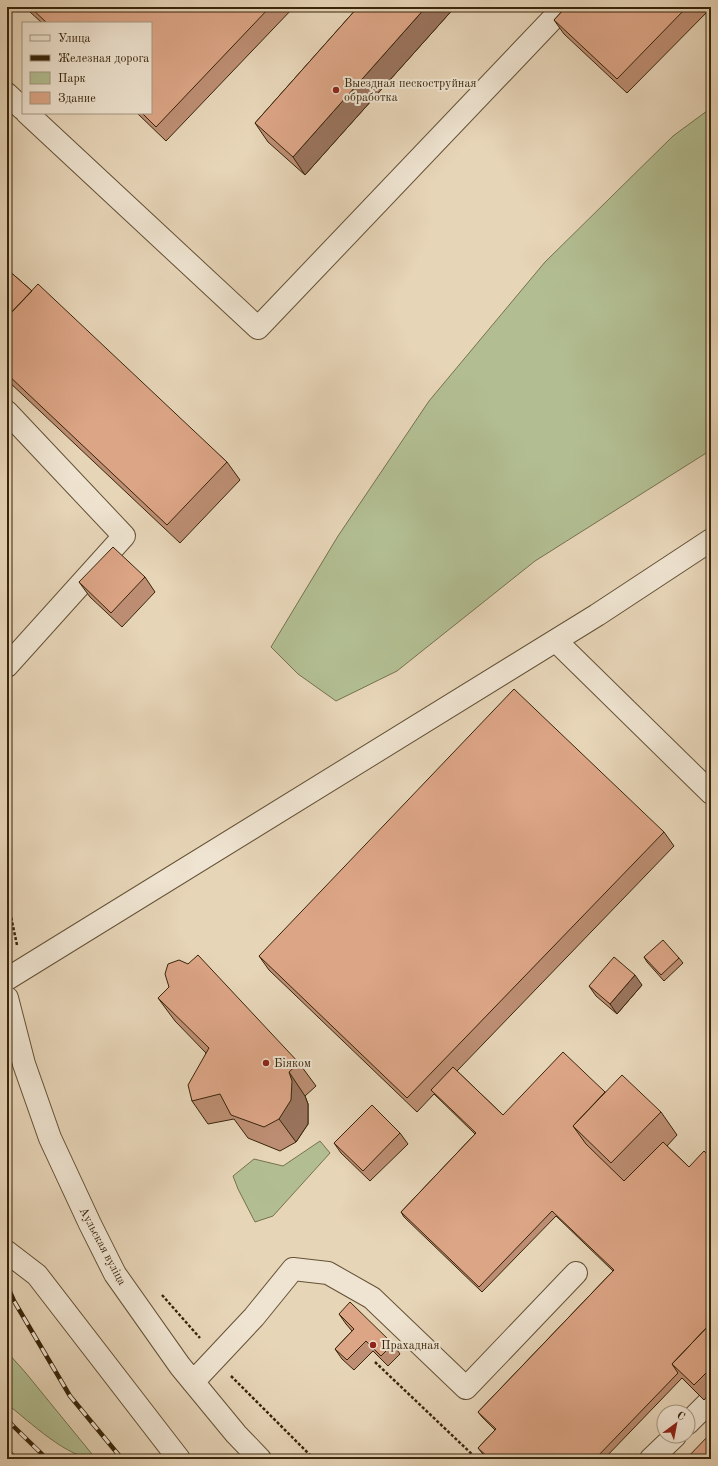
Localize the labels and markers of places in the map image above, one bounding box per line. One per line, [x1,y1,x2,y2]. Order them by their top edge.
place label: Выездная пескоструйная обработка [344,78,477,104]
marker: Выездная пескоструйная обработка [331,85,341,95]
place label: Біяком [274,1057,311,1070]
marker: Біяком [261,1058,271,1068]
marker: Прахадная [368,1340,378,1350]
place label: Прахадная [381,1340,439,1352]

